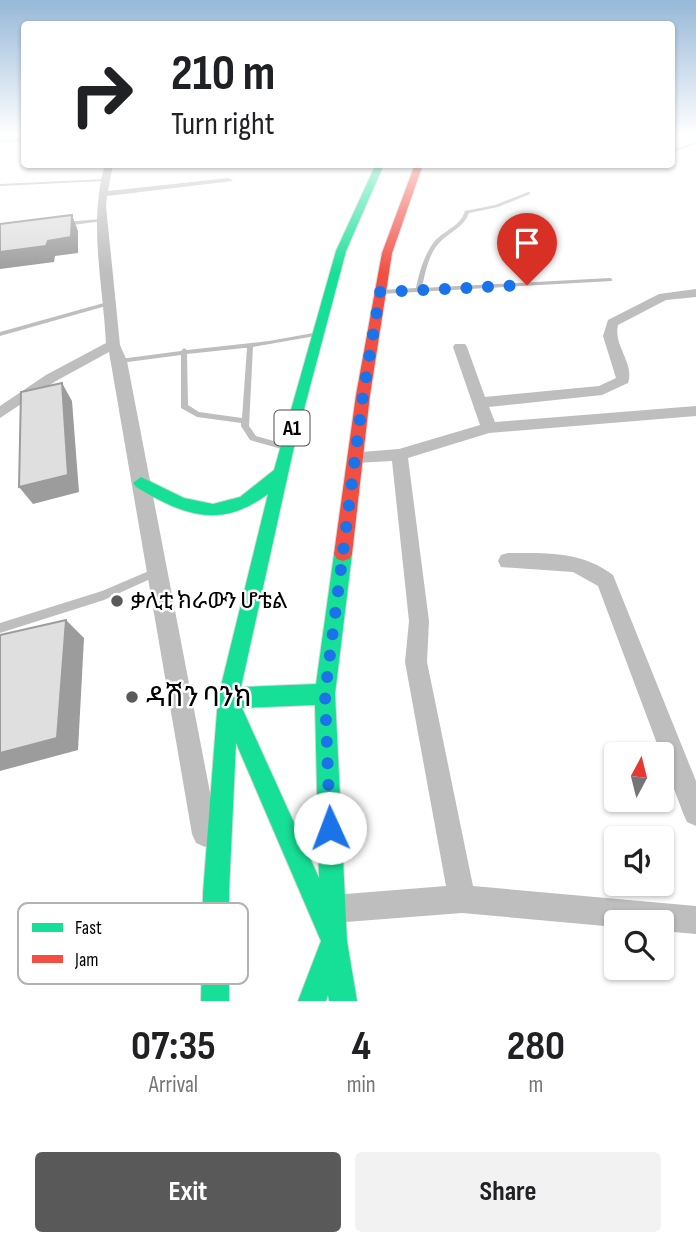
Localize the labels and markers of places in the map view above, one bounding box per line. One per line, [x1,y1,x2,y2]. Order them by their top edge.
pin [497,213,557,285]
place label: ቃሊቲ ክራውን ሆቴል [131,587,288,615]
marker: ቃሊቲ ክራውን ሆቴል [109,593,125,609]
place label: ዳሽን ባንክ [146,681,252,714]
marker: ዳሽን ባንክ [124,689,140,705]

